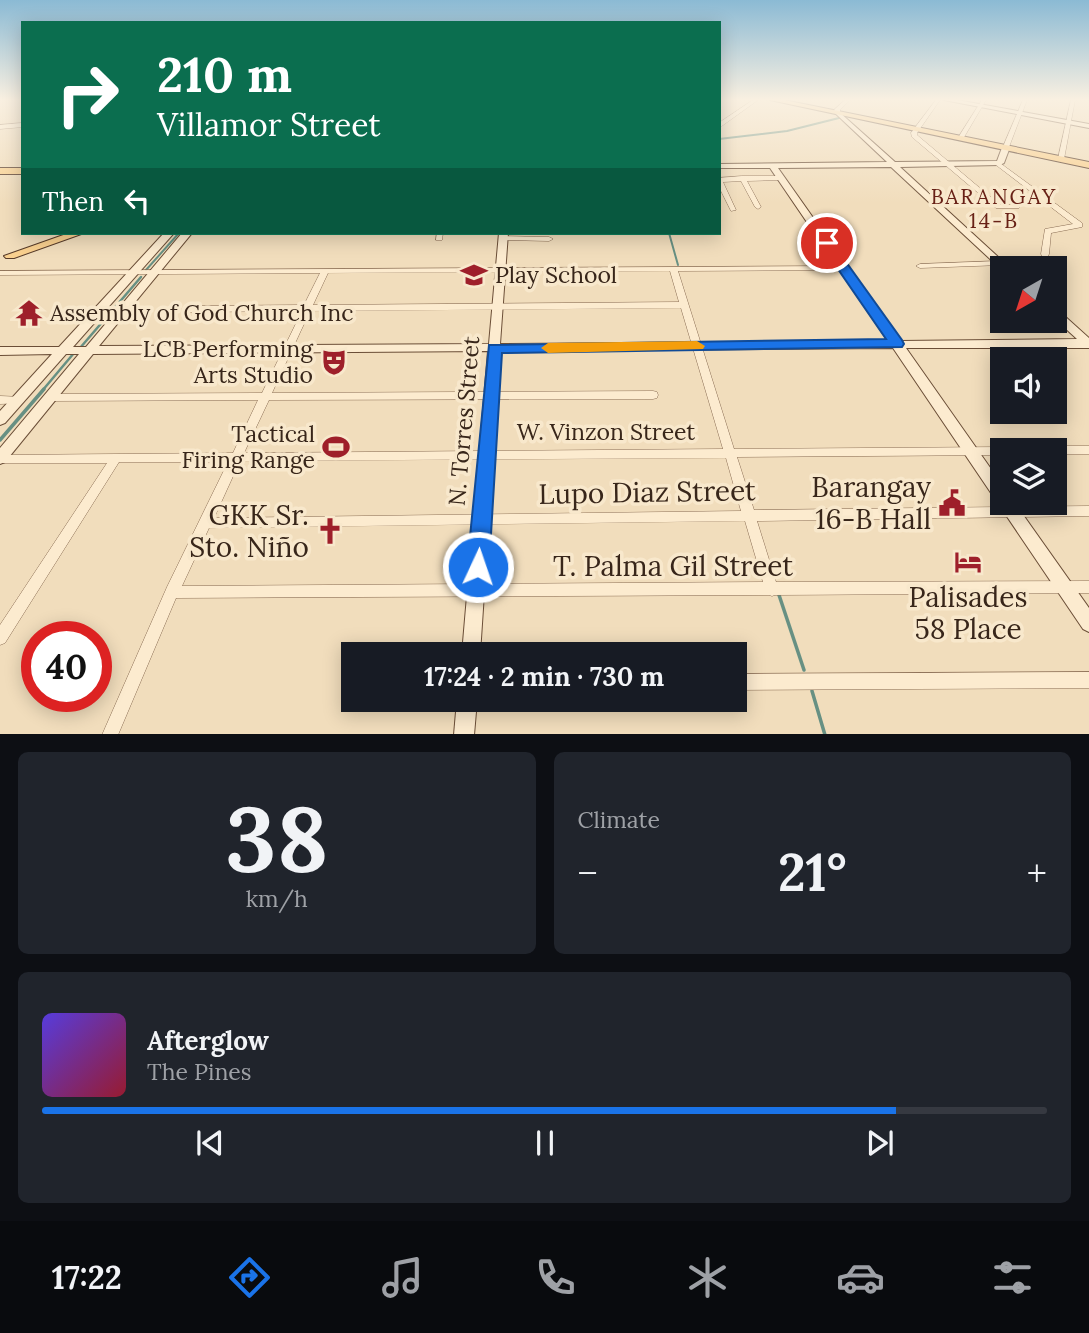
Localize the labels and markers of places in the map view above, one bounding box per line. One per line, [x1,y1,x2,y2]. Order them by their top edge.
pin [797,213,857,273]
school or university icon: Play School [459,260,489,290]
place label: Play School [495,260,617,289]
temple icon: Assembly of God Church Inc [14,298,44,328]
place label: Assembly of God Church Inc [49,298,354,327]
place label: LCB Performing Arts Studio [143,334,314,389]
theatre icon: LCB Performing Arts Studio [319,347,349,377]
place label: Tactical Firing Range [182,419,315,474]
sports icon: Tactical Firing Range [321,432,351,462]
place label: Barangay 16-B Hall [811,469,931,537]
public building icon: Barangay 16-B Hall [937,488,967,518]
place label: GKK Sr. Sto. Niño [189,497,309,565]
church icon: GKK Sr. Sto. Niño [315,516,345,546]
hotel icon: Palisades 58 Place [953,547,983,577]
place label: Palisades 58 Place [908,579,1028,647]

